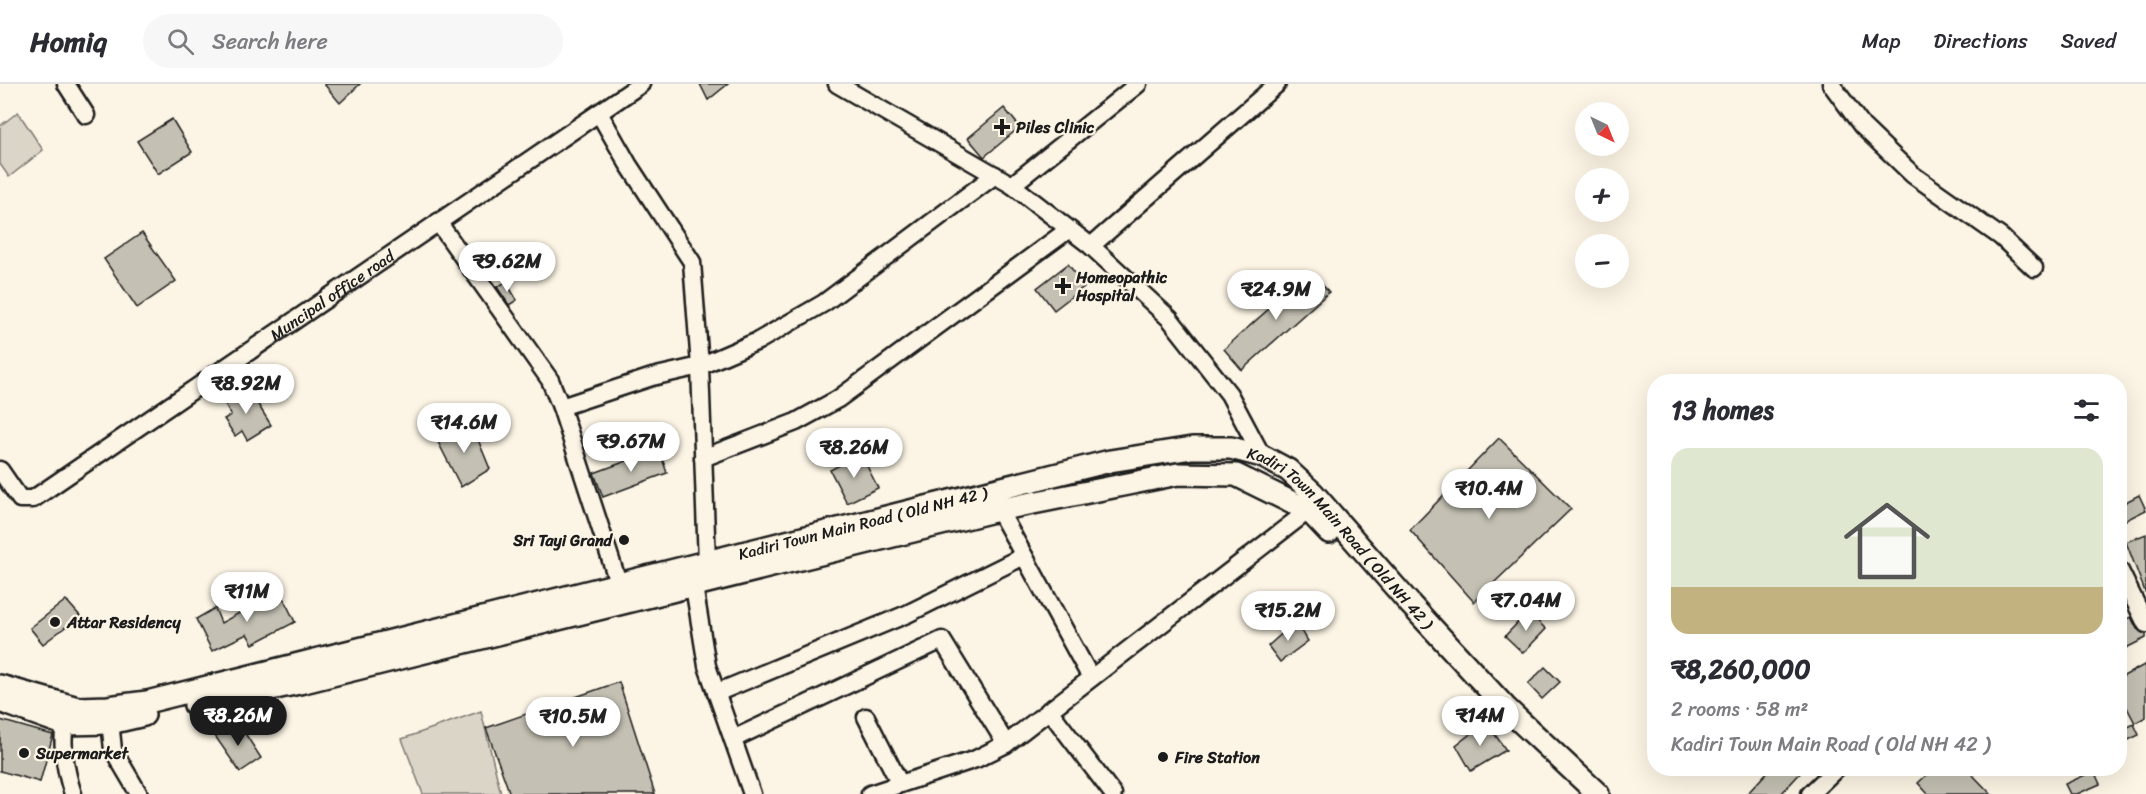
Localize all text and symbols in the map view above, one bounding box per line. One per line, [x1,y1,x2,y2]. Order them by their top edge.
search box [143,14,563,68]
text: Homiq [30,17,107,66]
text: Search here [212,22,328,61]
text: Map [1862,22,1900,60]
text: Directions [1933,22,2028,60]
text: Saved [2061,22,2116,60]
icon: search [164,25,197,58]
north arrow [1575,102,1629,156]
map controls [1575,102,1629,288]
place label: Piles Clinic [1016,113,1094,142]
marker: Piles Clinic [993,118,1011,136]
button: + [1575,168,1629,222]
button: − [1575,234,1629,288]
street label: Muncipal office road [263,241,402,348]
pin: ₹9.62M [458,242,556,293]
text: ₹9.62M [473,244,541,279]
place label: Homeopathic Hospital [1075,263,1168,310]
pin: ₹24.9M [1227,270,1325,321]
text: ₹24.9M [1241,272,1311,307]
marker: Homeopathic Hospital [1054,277,1072,295]
pin: ₹8.92M [197,364,295,415]
text: ₹8.92M [211,366,281,401]
text: 13 homes [1671,387,1774,433]
icon: filters [2070,394,2103,427]
pin: ₹14.6M [415,403,513,454]
text: ₹14.6M [431,405,497,440]
pin: ₹9.67M [582,422,680,473]
text: ₹9.67M [597,424,665,459]
pin: ₹8.26M [805,428,903,479]
text: ₹8.26M [820,430,888,465]
street label: Kadiri Town Main Road ( Old NH 42 ) [1244,438,1442,637]
pin: ₹10.4M [1440,469,1538,520]
text: ₹10.4M [1455,471,1523,506]
street label: Kadiri Town Main Road ( Old NH 42 ) [735,478,991,568]
icon: home [1833,487,1941,595]
place label: Sri Tayi Grand [512,526,614,555]
marker: Sri Tayi Grand [617,533,631,547]
pin: ₹11M [211,572,283,623]
text: ₹11M [225,574,269,609]
pin: ₹7.04M [1477,581,1575,632]
text: ₹7.04M [1491,583,1561,618]
pin: ₹15.2M [1239,591,1337,642]
text: ₹15.2M [1255,593,1321,628]
place label: Attar Residency [66,608,181,637]
marker: Attar Residency [48,615,62,629]
text: ₹8,260,000 [1671,646,1811,692]
text: 2 rooms · 58 m² [1671,692,1808,727]
pin: ₹8.26M [189,696,287,747]
pin: ₹14M [1444,696,1516,747]
pin: ₹10.5M [524,697,622,748]
text: ₹8.26M [204,698,272,733]
text: ₹14M [1456,698,1504,733]
text: ₹10.5M [540,699,607,734]
text: Kadiri Town Main Road ( Old NH 42 ) [1671,727,1990,762]
place label: Supermarket [35,739,129,768]
place label: Fire Station [1174,743,1260,772]
marker: Supermarket [17,746,31,760]
marker: Fire Station [1156,750,1170,764]

